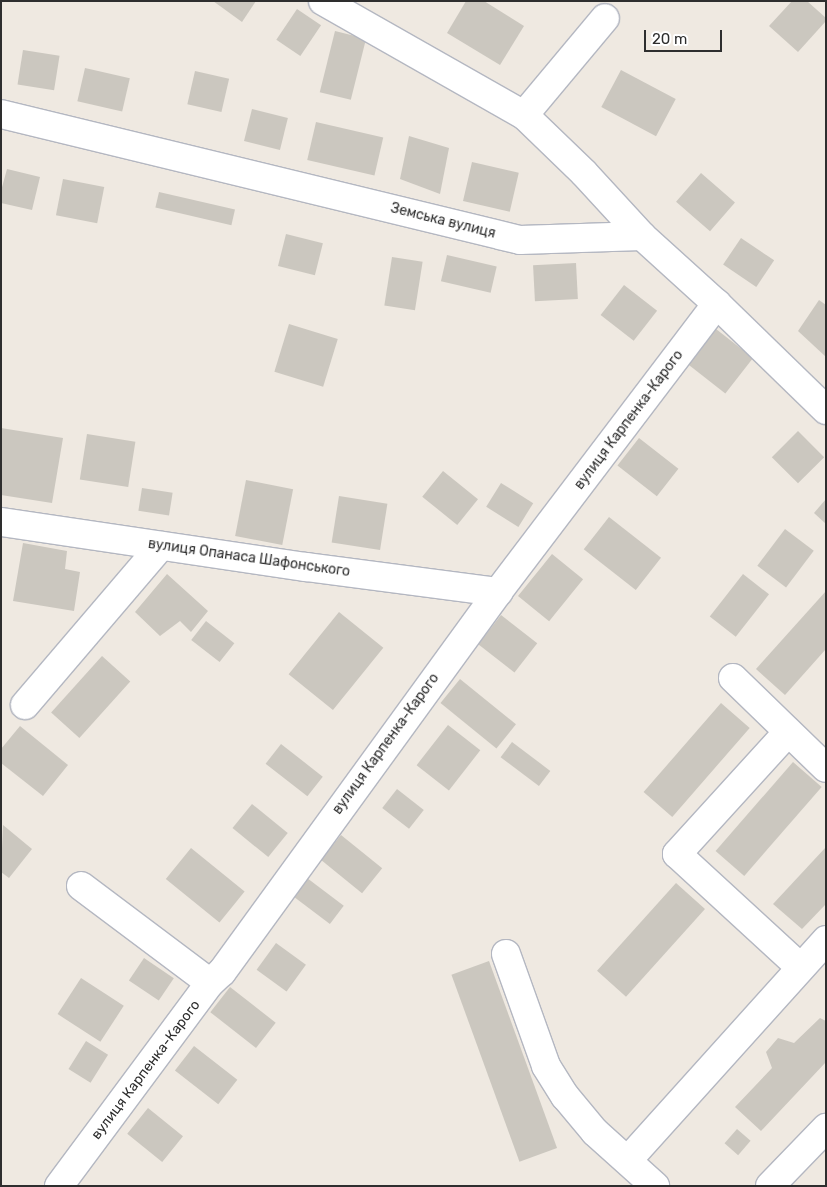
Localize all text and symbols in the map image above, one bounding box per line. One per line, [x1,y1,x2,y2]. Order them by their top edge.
scale bar [647,20,724,52]
text: 20 m [652,30,687,48]
street label: Земська вулиця [389,200,497,242]
street label: вулиця Карпенка-Карого [571,347,687,493]
street label: вулиця Опанаса Шафонського [147,536,351,580]
street label: вулиця Карпенка-Карого [329,670,443,818]
street label: вулиця Карпенка-Карого [88,997,204,1143]

